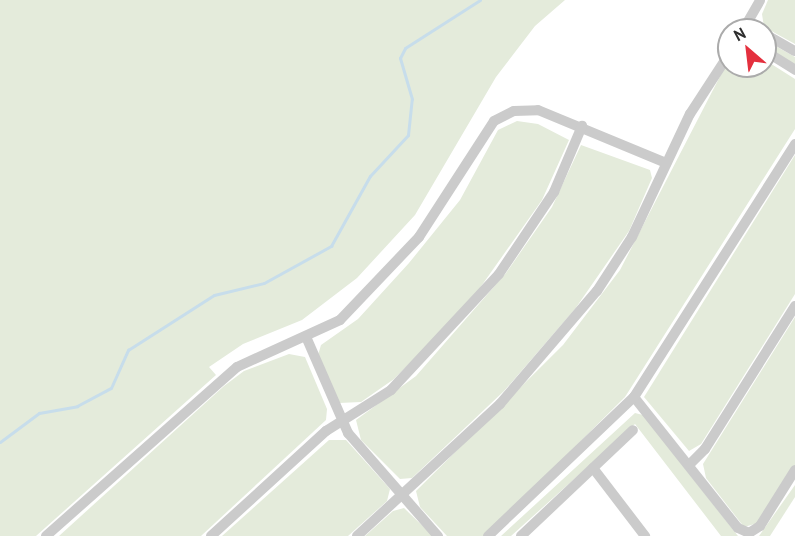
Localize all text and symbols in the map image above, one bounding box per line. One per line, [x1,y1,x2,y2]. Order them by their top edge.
north arrow [717,18,777,78]
text: N [730,23,749,45]

